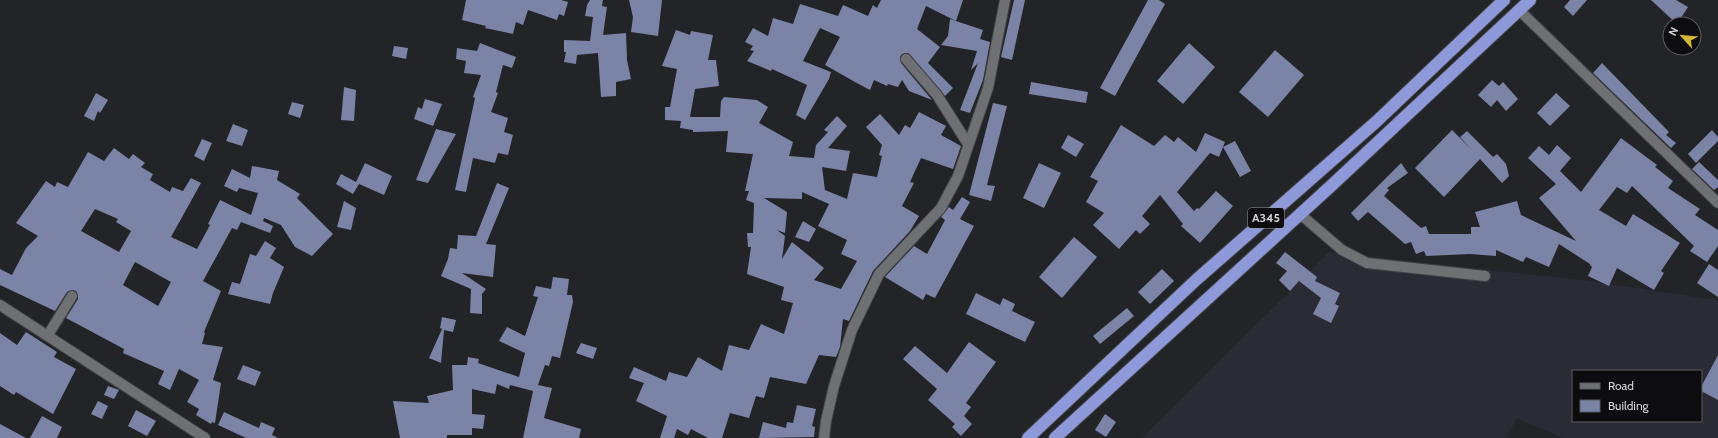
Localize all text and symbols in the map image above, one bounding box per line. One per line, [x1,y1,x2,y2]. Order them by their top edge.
north arrow [1662,16,1702,56]
text: N [1665,25,1681,38]
road number: A345 [1248,208,1284,228]
legend [1572,370,1702,422]
text: Road [1608,378,1634,393]
text: Building [1608,398,1650,413]

